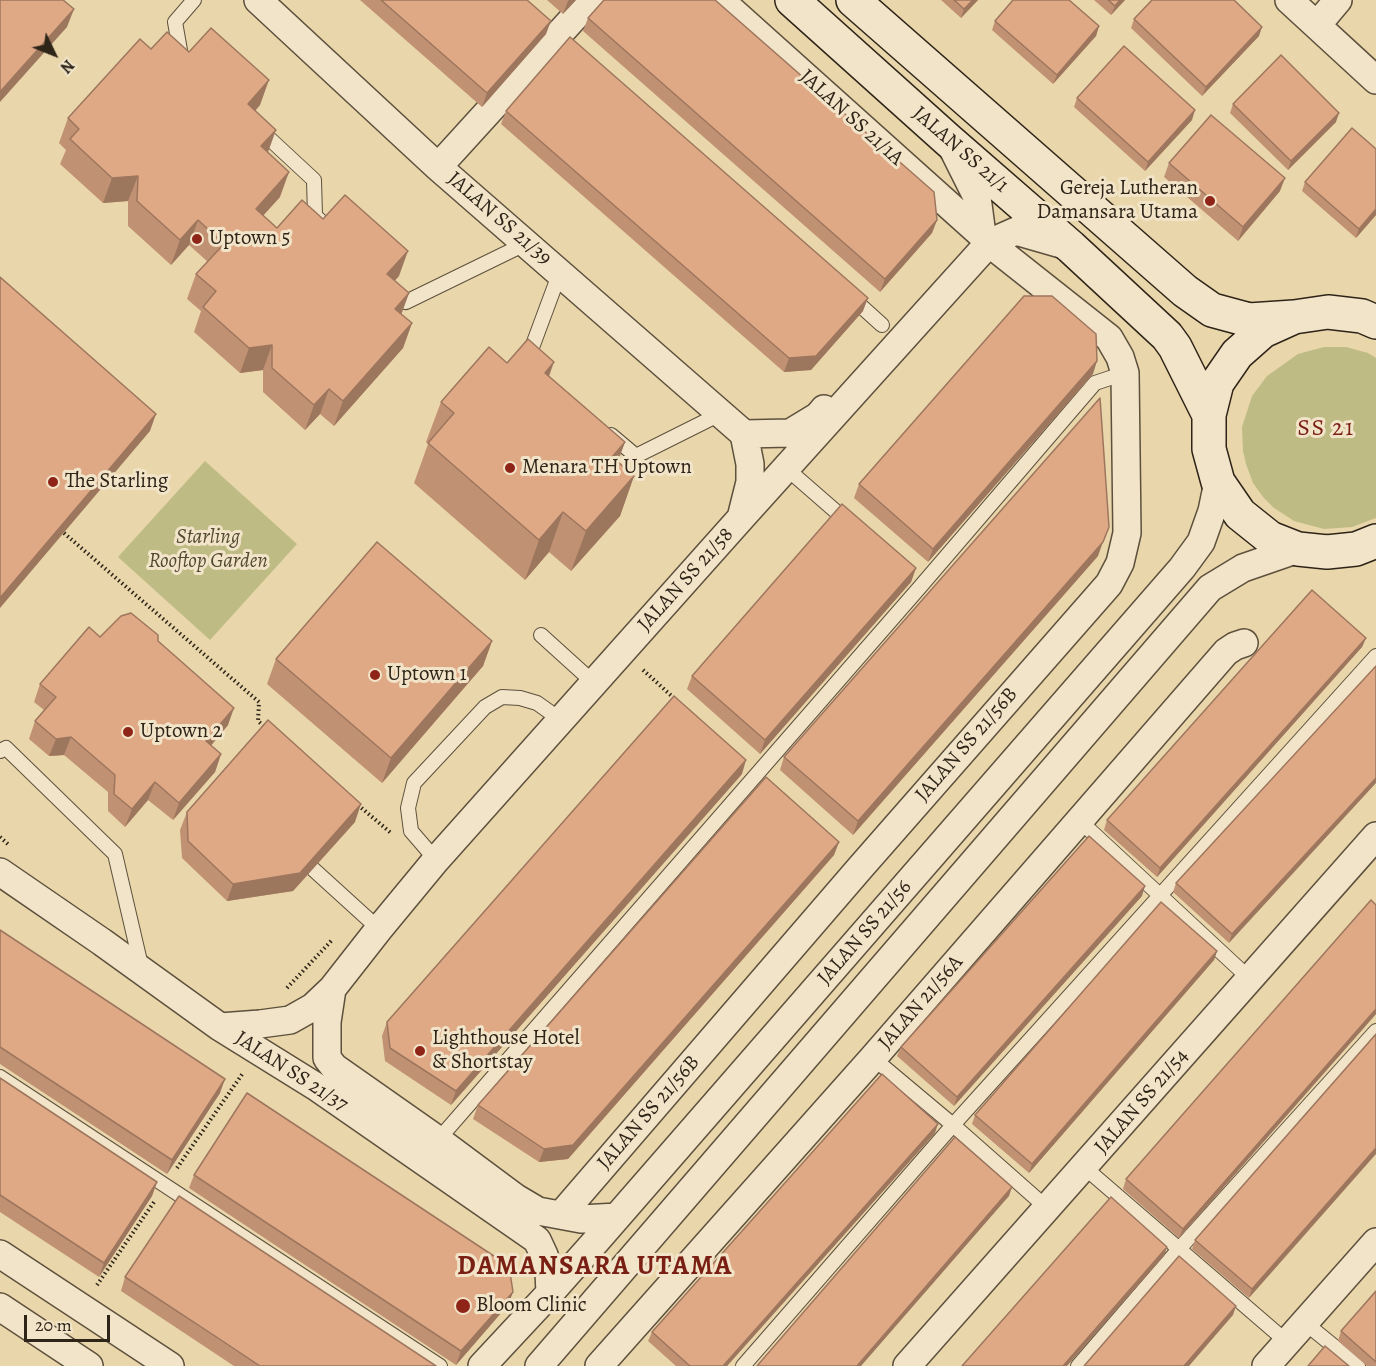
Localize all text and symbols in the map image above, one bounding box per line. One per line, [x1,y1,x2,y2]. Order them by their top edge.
north arrow [24,24,84,84]
text: N [55,55,79,78]
street label: JALAN SS 21/1A [794,65,908,171]
street label: JALAN SS 21/1 [907,101,1013,199]
street label: JALAN SS 21/39 [442,167,556,271]
place label: Gereja Lutheran Damansara Utama [1036,176,1198,226]
marker: Gereja Lutheran Damansara Utama [1203,194,1217,208]
place label: Uptown 5 [209,226,291,252]
marker: Uptown 5 [190,232,204,246]
district label: SS 21 [1297,415,1355,443]
place label: Menara TH Uptown [522,455,692,481]
marker: Menara TH Uptown [503,461,517,475]
place label: The Starling [65,469,168,495]
marker: The Starling [46,475,60,489]
street label: JALAN SS 21/58 [633,523,739,637]
park label: Starling Rooftop Garden [148,525,268,575]
place label: Uptown 1 [387,662,467,688]
marker: Uptown 1 [368,668,382,682]
street label: JALAN SS 21/56B [910,683,1024,807]
place label: Uptown 2 [140,719,222,745]
marker: Uptown 2 [121,725,135,739]
street label: JALAN SS 21/56 [813,875,917,991]
street label: JALAN 21/56A [873,951,969,1055]
street label: JALAN SS 21/37 [230,1026,352,1118]
place label: Lighthouse Hotel & Shortstay [432,1026,580,1076]
marker: Lighthouse Hotel & Shortstay [413,1044,427,1058]
street label: JALAN SS 21/54 [1090,1044,1194,1160]
street label: JALAN SS 21/56B [592,1051,706,1175]
district label: DAMANSARA UTAMA [457,1251,733,1283]
place label: Bloom Clinic [476,1293,587,1319]
marker: Bloom Clinic [454,1297,472,1315]
scale bar [27,1303,112,1341]
text: 20 m [35,1313,72,1337]

